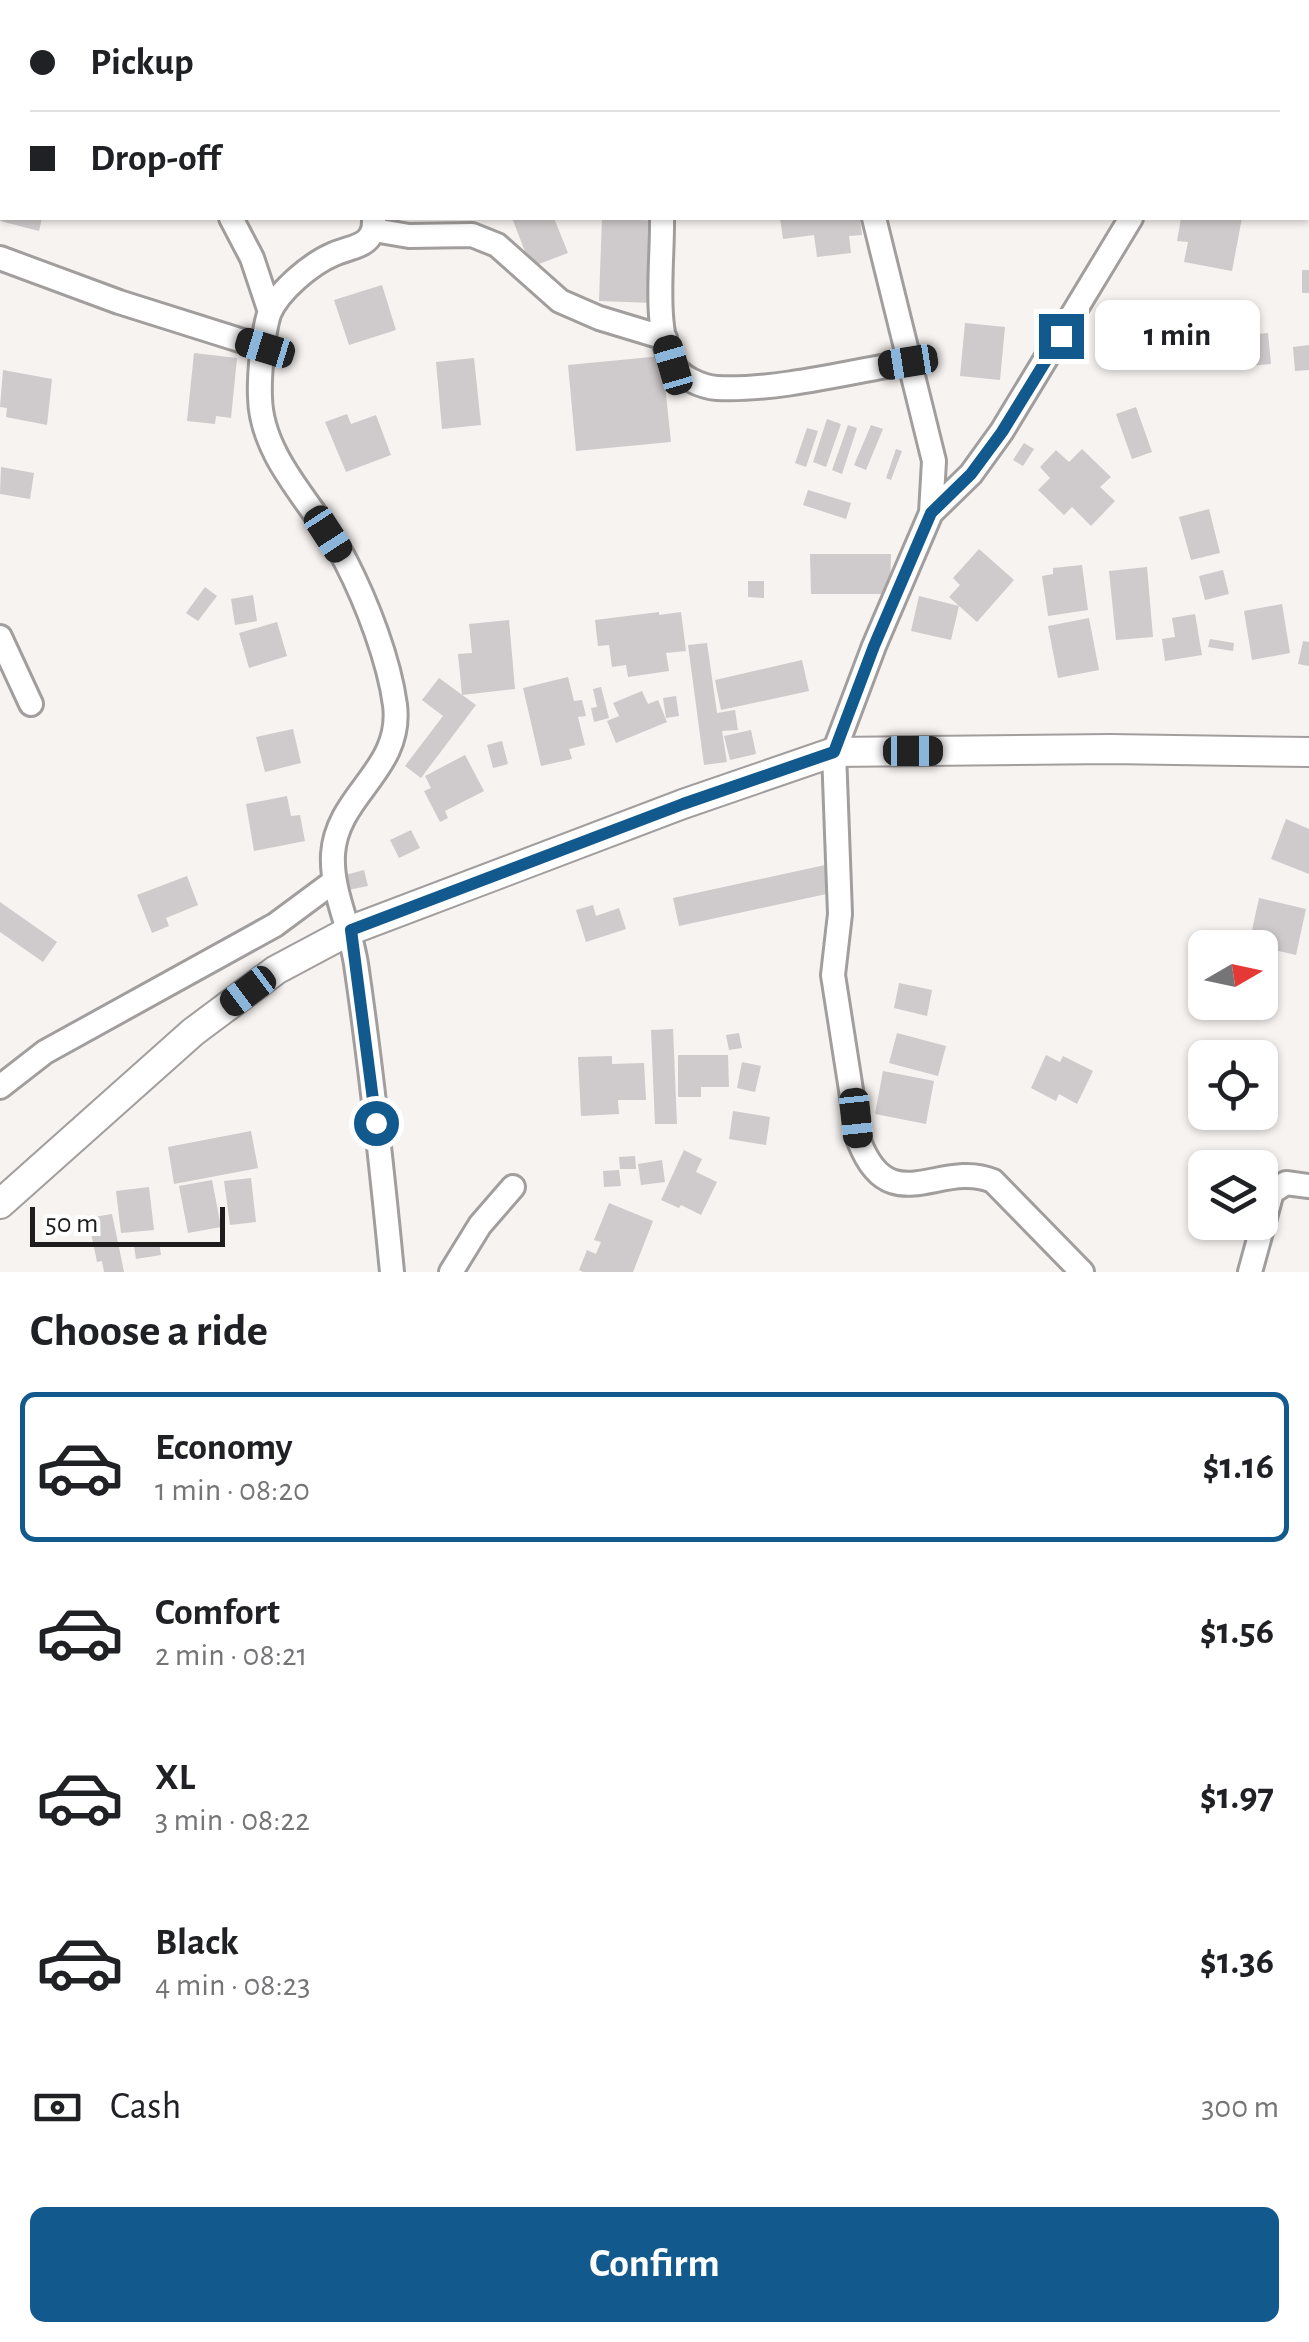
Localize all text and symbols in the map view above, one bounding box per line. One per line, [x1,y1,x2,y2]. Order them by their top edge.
text: Pickup [90,44,194,82]
text: Drop-off [90,140,221,178]
callout: 1 min [1096,301,1261,371]
route end [1039,314,1084,359]
text: 1 min [1144,319,1211,351]
car [232,325,298,371]
car [650,332,696,398]
car [876,342,940,382]
car [299,501,357,567]
car [883,736,943,766]
north arrow [1188,930,1278,1020]
map controls [1188,930,1278,1240]
car [215,961,281,1021]
button: locate [1188,1040,1278,1130]
car [838,1087,874,1149]
route start [354,1101,399,1146]
button: layers [1188,1150,1278,1240]
scale bar [30,1202,225,1246]
text: 50 m [45,1210,99,1238]
text: Choose a ride [30,1309,268,1354]
icon: car [35,1422,125,1512]
text: Economy [155,1429,293,1467]
text: $1.16 [1202,1448,1274,1486]
text: 1 min · 08:20 [155,1474,310,1506]
icon: car [35,1587,125,1677]
text: Comfort [155,1594,280,1632]
text: $1.56 [1200,1613,1274,1651]
text: 2 min · 08:21 [155,1639,308,1671]
icon: car [35,1752,125,1842]
text: XL [155,1759,195,1797]
text: $1.97 [1200,1778,1274,1816]
text: 3 min · 08:22 [155,1804,310,1836]
icon: car [35,1917,125,2007]
text: Black [155,1924,239,1962]
text: $1.36 [1200,1943,1274,1981]
text: 4 min · 08:23 [155,1969,311,2001]
icon: cash [30,2080,85,2135]
text: Cash [110,2088,181,2126]
text: 300 m [1201,2091,1279,2123]
button: Confirm [30,2207,1279,2322]

